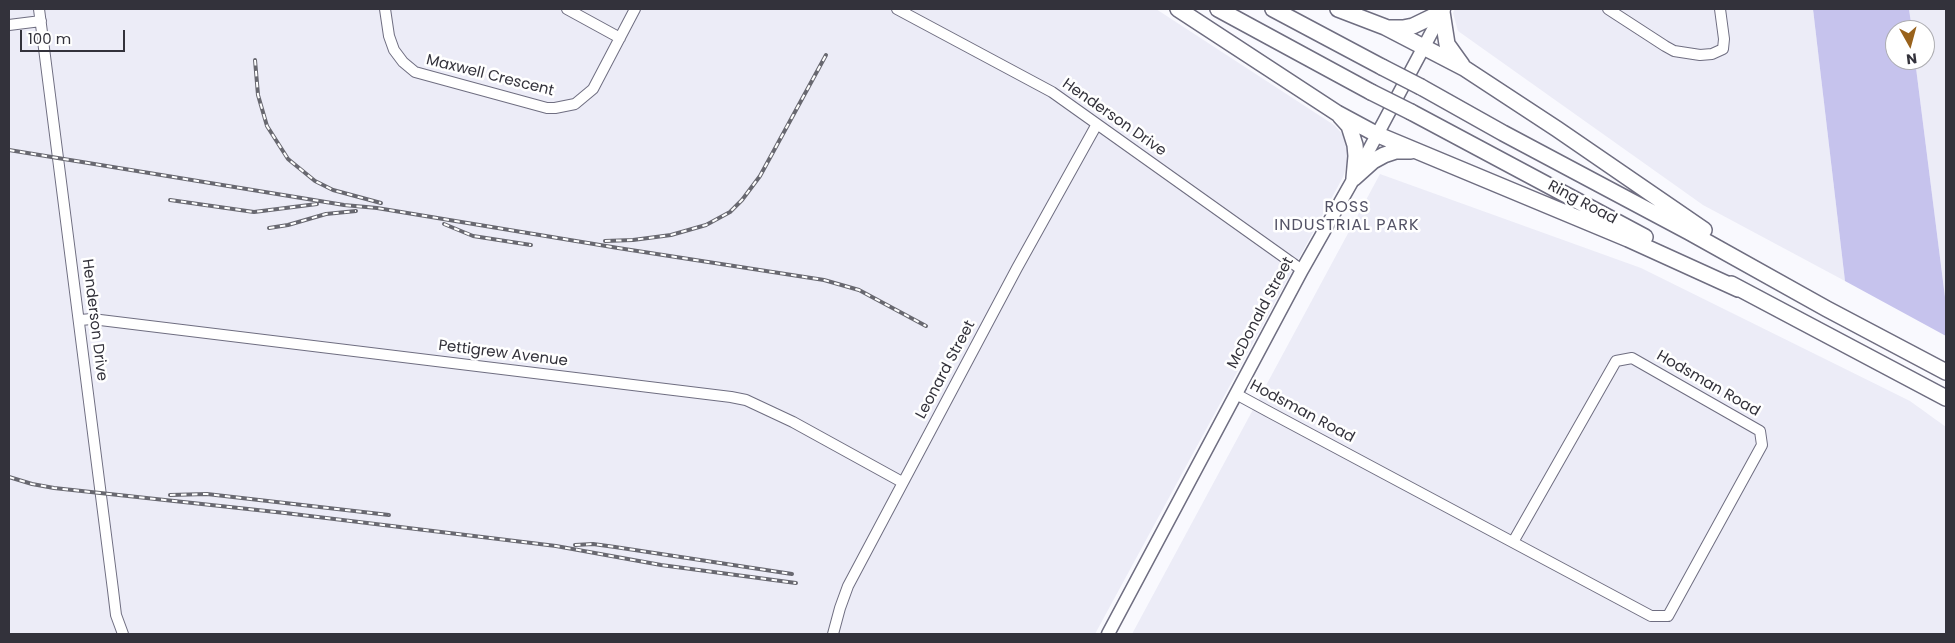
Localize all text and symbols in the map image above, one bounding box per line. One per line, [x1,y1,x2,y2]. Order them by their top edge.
scale bar [22,20,128,52]
north arrow [1885,20,1935,70]
text: 100 m [28,28,71,49]
text: N [1905,48,1918,69]
street label: Maxwell Crescent [424,51,556,101]
street label: Henderson Drive [1058,75,1170,161]
street label: Ring Road [1544,177,1620,229]
district label: ROSS INDUSTRIAL PARK [1272,198,1422,236]
street label: McDonald Street [1224,254,1298,372]
street label: Henderson Drive [78,258,110,382]
street label: Leonard Street [913,318,979,422]
street label: Pettigrew Avenue [437,337,569,371]
street label: Hodsman Road [1653,347,1763,421]
street label: Hodsman Road [1246,377,1358,447]

